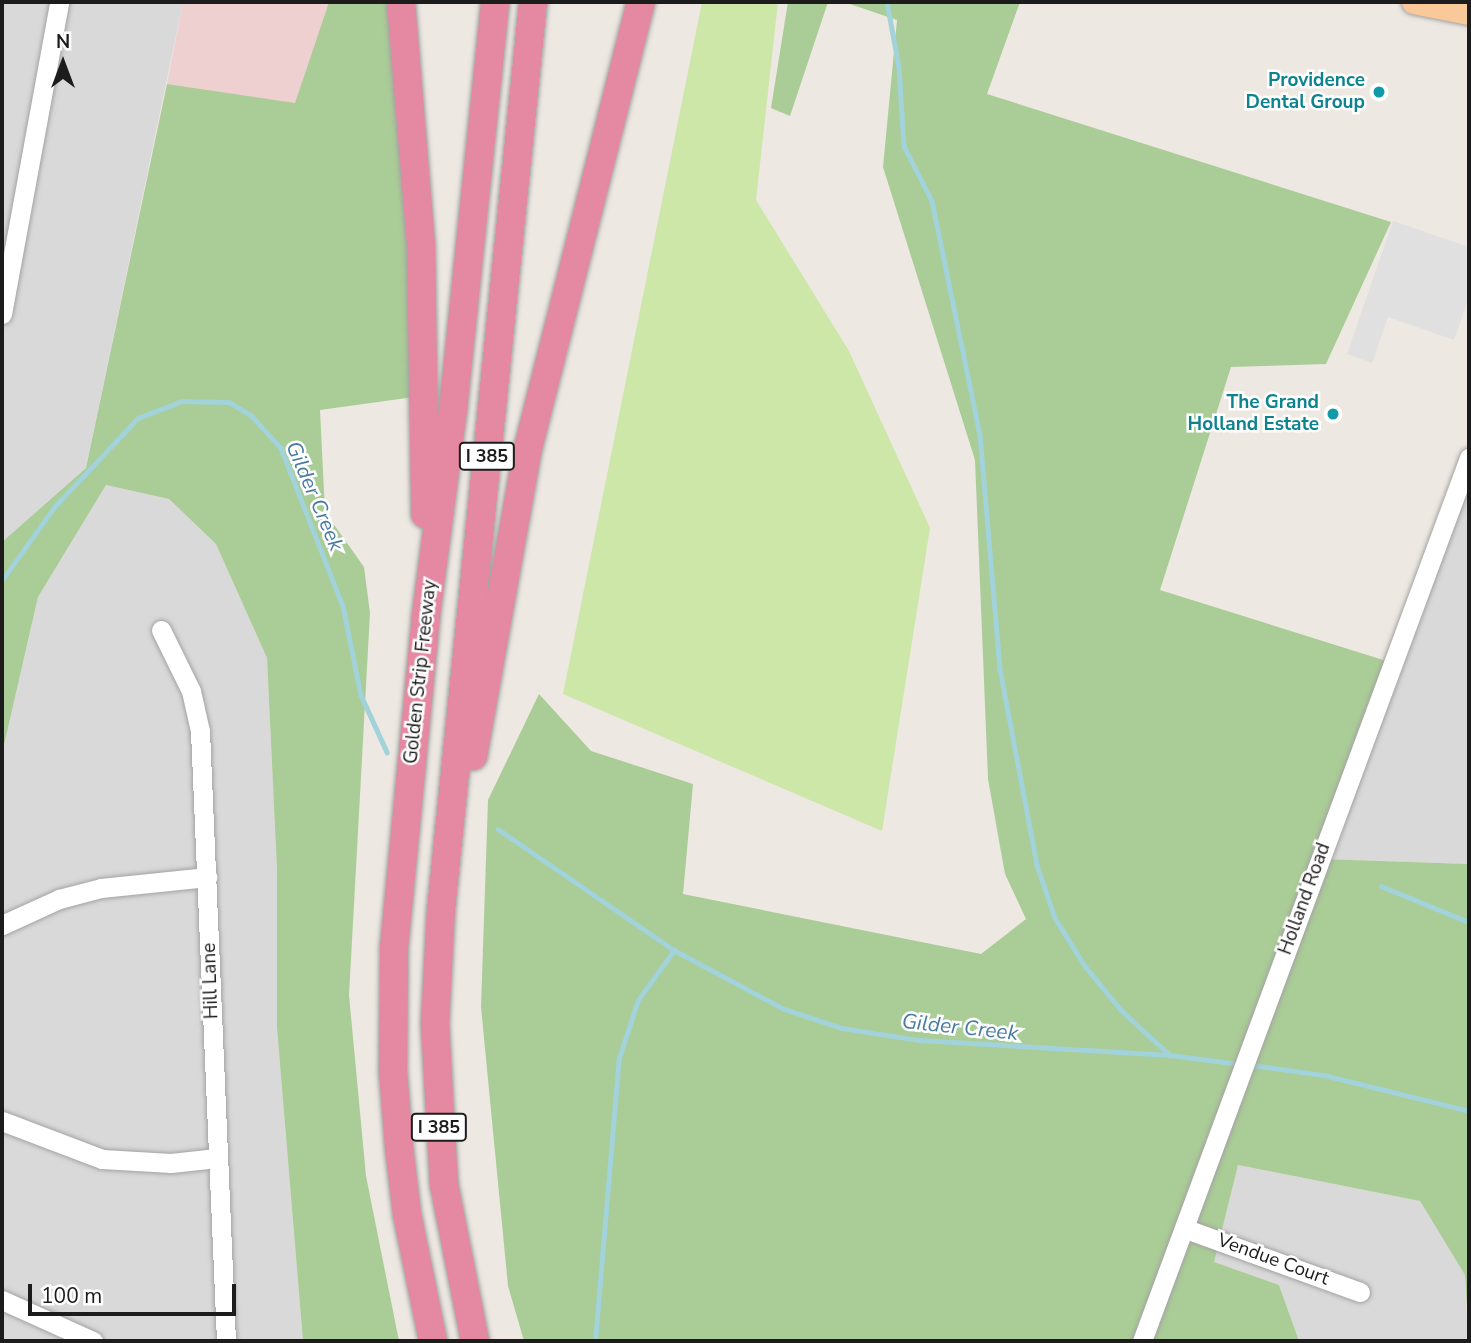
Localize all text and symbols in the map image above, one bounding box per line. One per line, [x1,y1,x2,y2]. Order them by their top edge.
north arrow [28,28,98,98]
text: N [56,29,70,55]
place label: Providence Dental Group [1246,70,1365,114]
marker: Providence Dental Group [1371,84,1387,100]
place label: The Grand Holland Estate [1188,392,1319,436]
marker: The Grand Holland Estate [1325,406,1341,422]
water label: Gilder Creek [281,437,349,555]
road number: I 385 [457,442,517,470]
street label: Golden Strip Freeway [400,579,442,765]
street label: Holland Road [1274,840,1336,958]
street label: Hill Lane [198,942,224,1020]
water label: Gilder Creek [901,1008,1019,1046]
road number: I 385 [409,1112,469,1142]
street label: Vendue Court [1214,1229,1332,1291]
scale bar [32,1270,240,1314]
text: 100 m [41,1282,102,1310]

